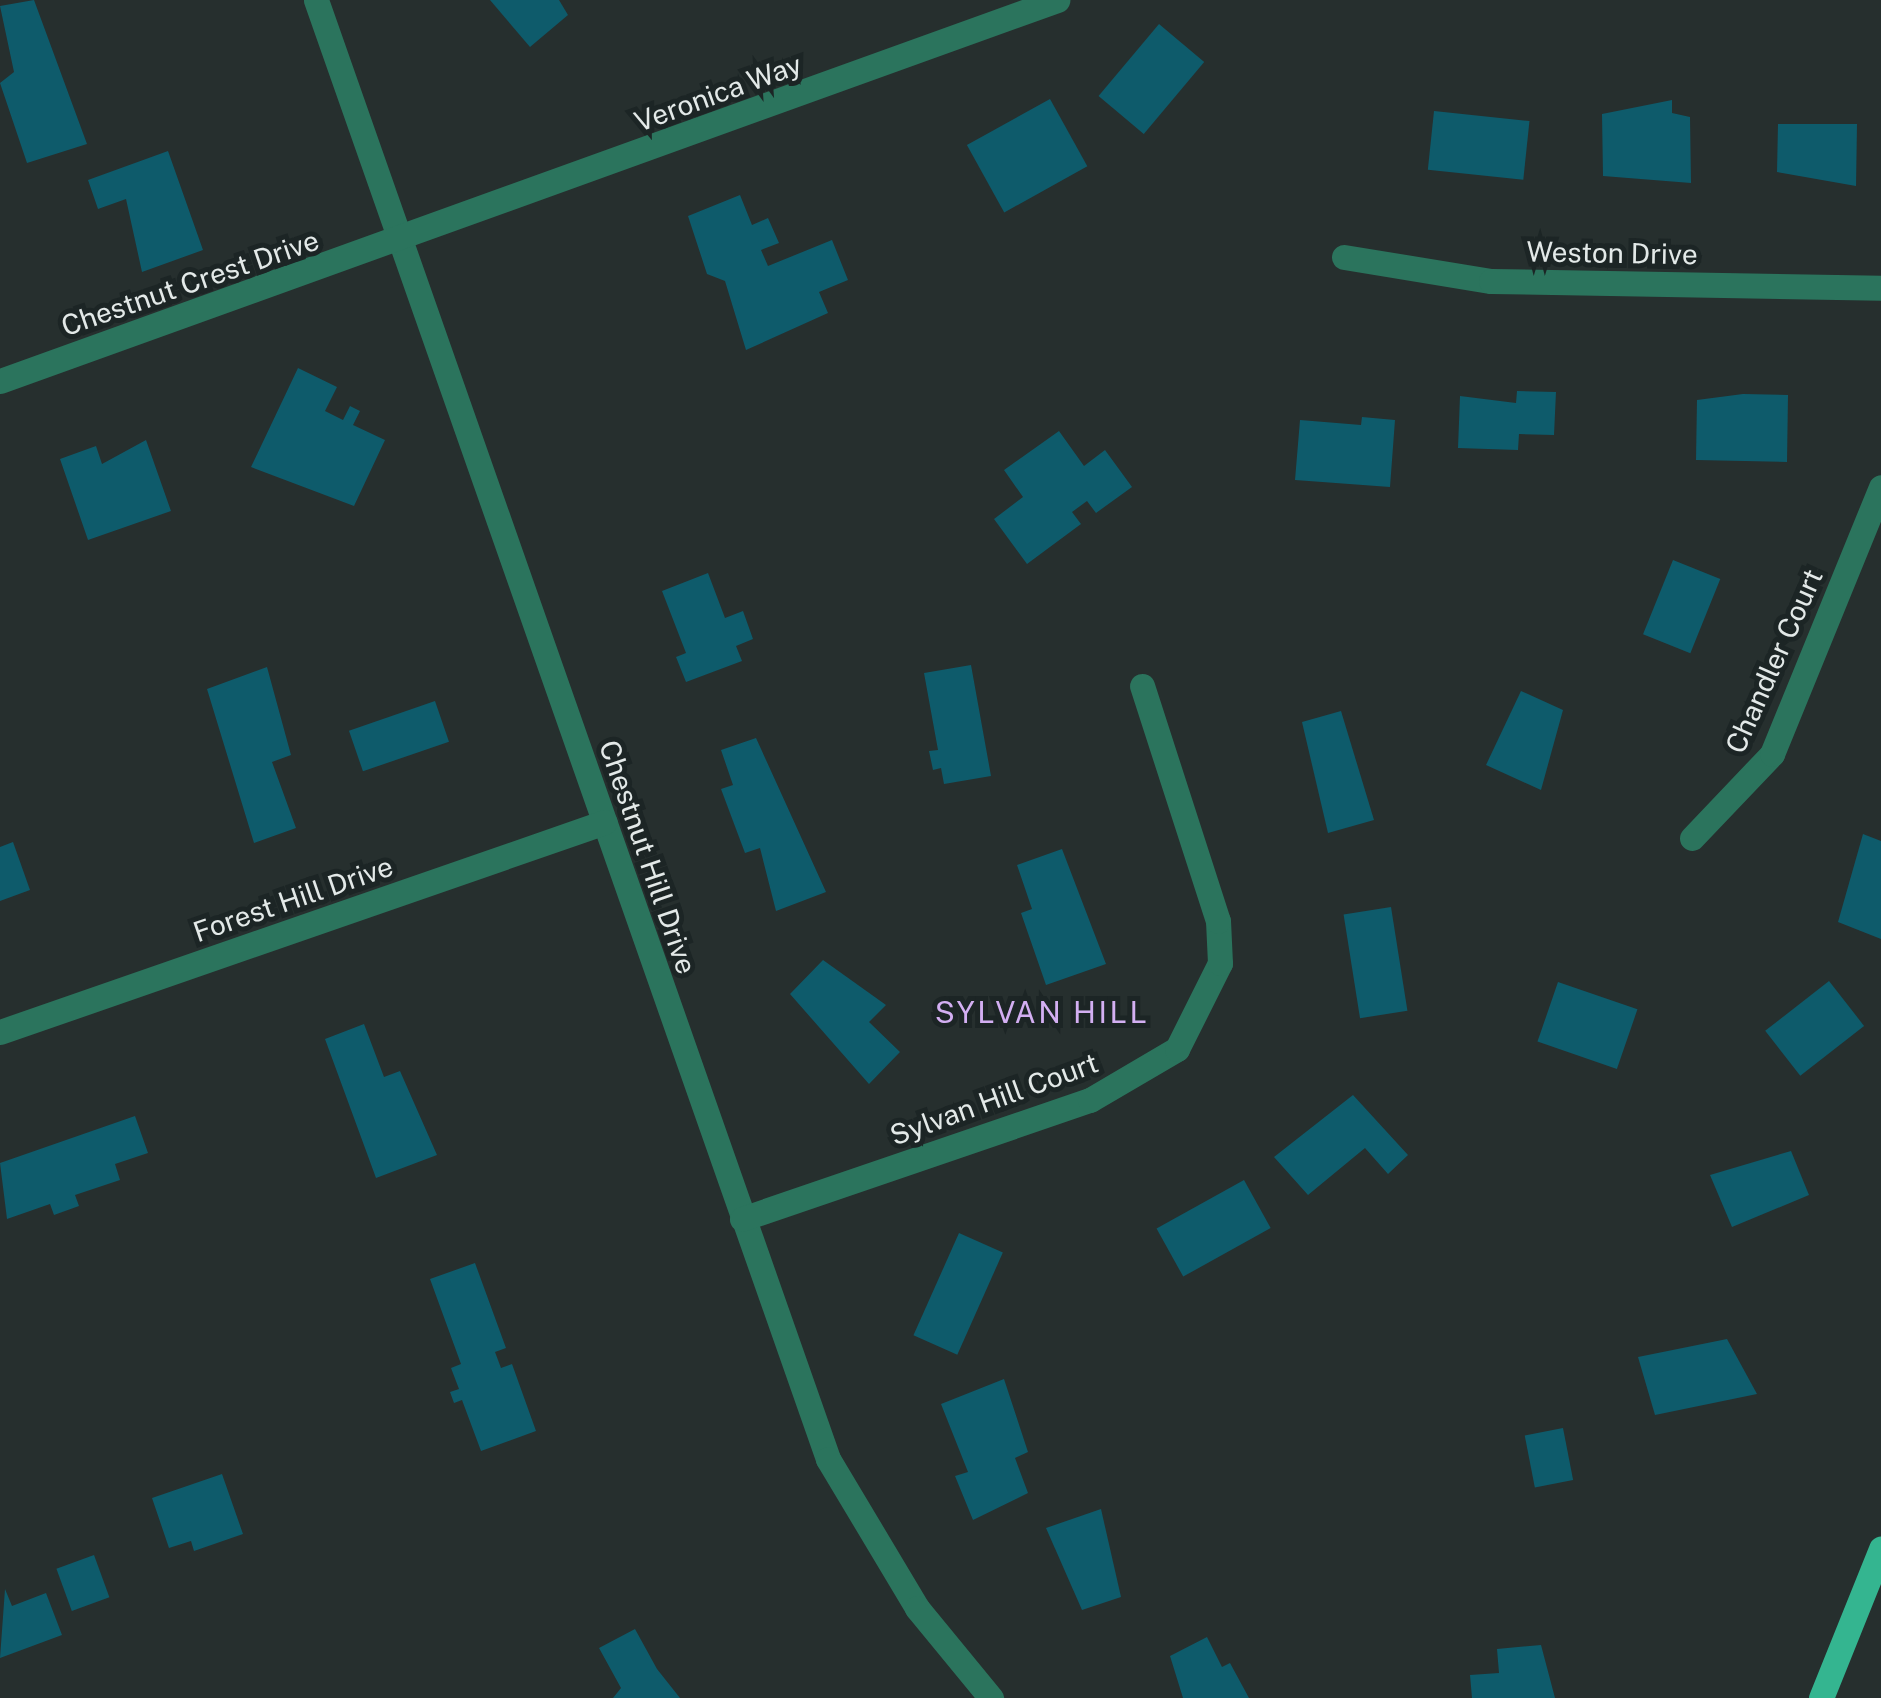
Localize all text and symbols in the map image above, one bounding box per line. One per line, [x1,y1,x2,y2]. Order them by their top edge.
street label: Veronica Way [630,47,806,139]
street label: Chestnut Crest Drive [57,223,323,343]
street label: Weston Drive [1526,235,1698,271]
street label: Chandler Court [1718,564,1830,758]
street label: Chestnut Hill Drive [592,736,704,978]
street label: Forest Hill Drive [189,849,397,949]
district label: SYLVAN HILL [935,994,1149,1030]
street label: Sylvan Hill Court [885,1046,1103,1152]

